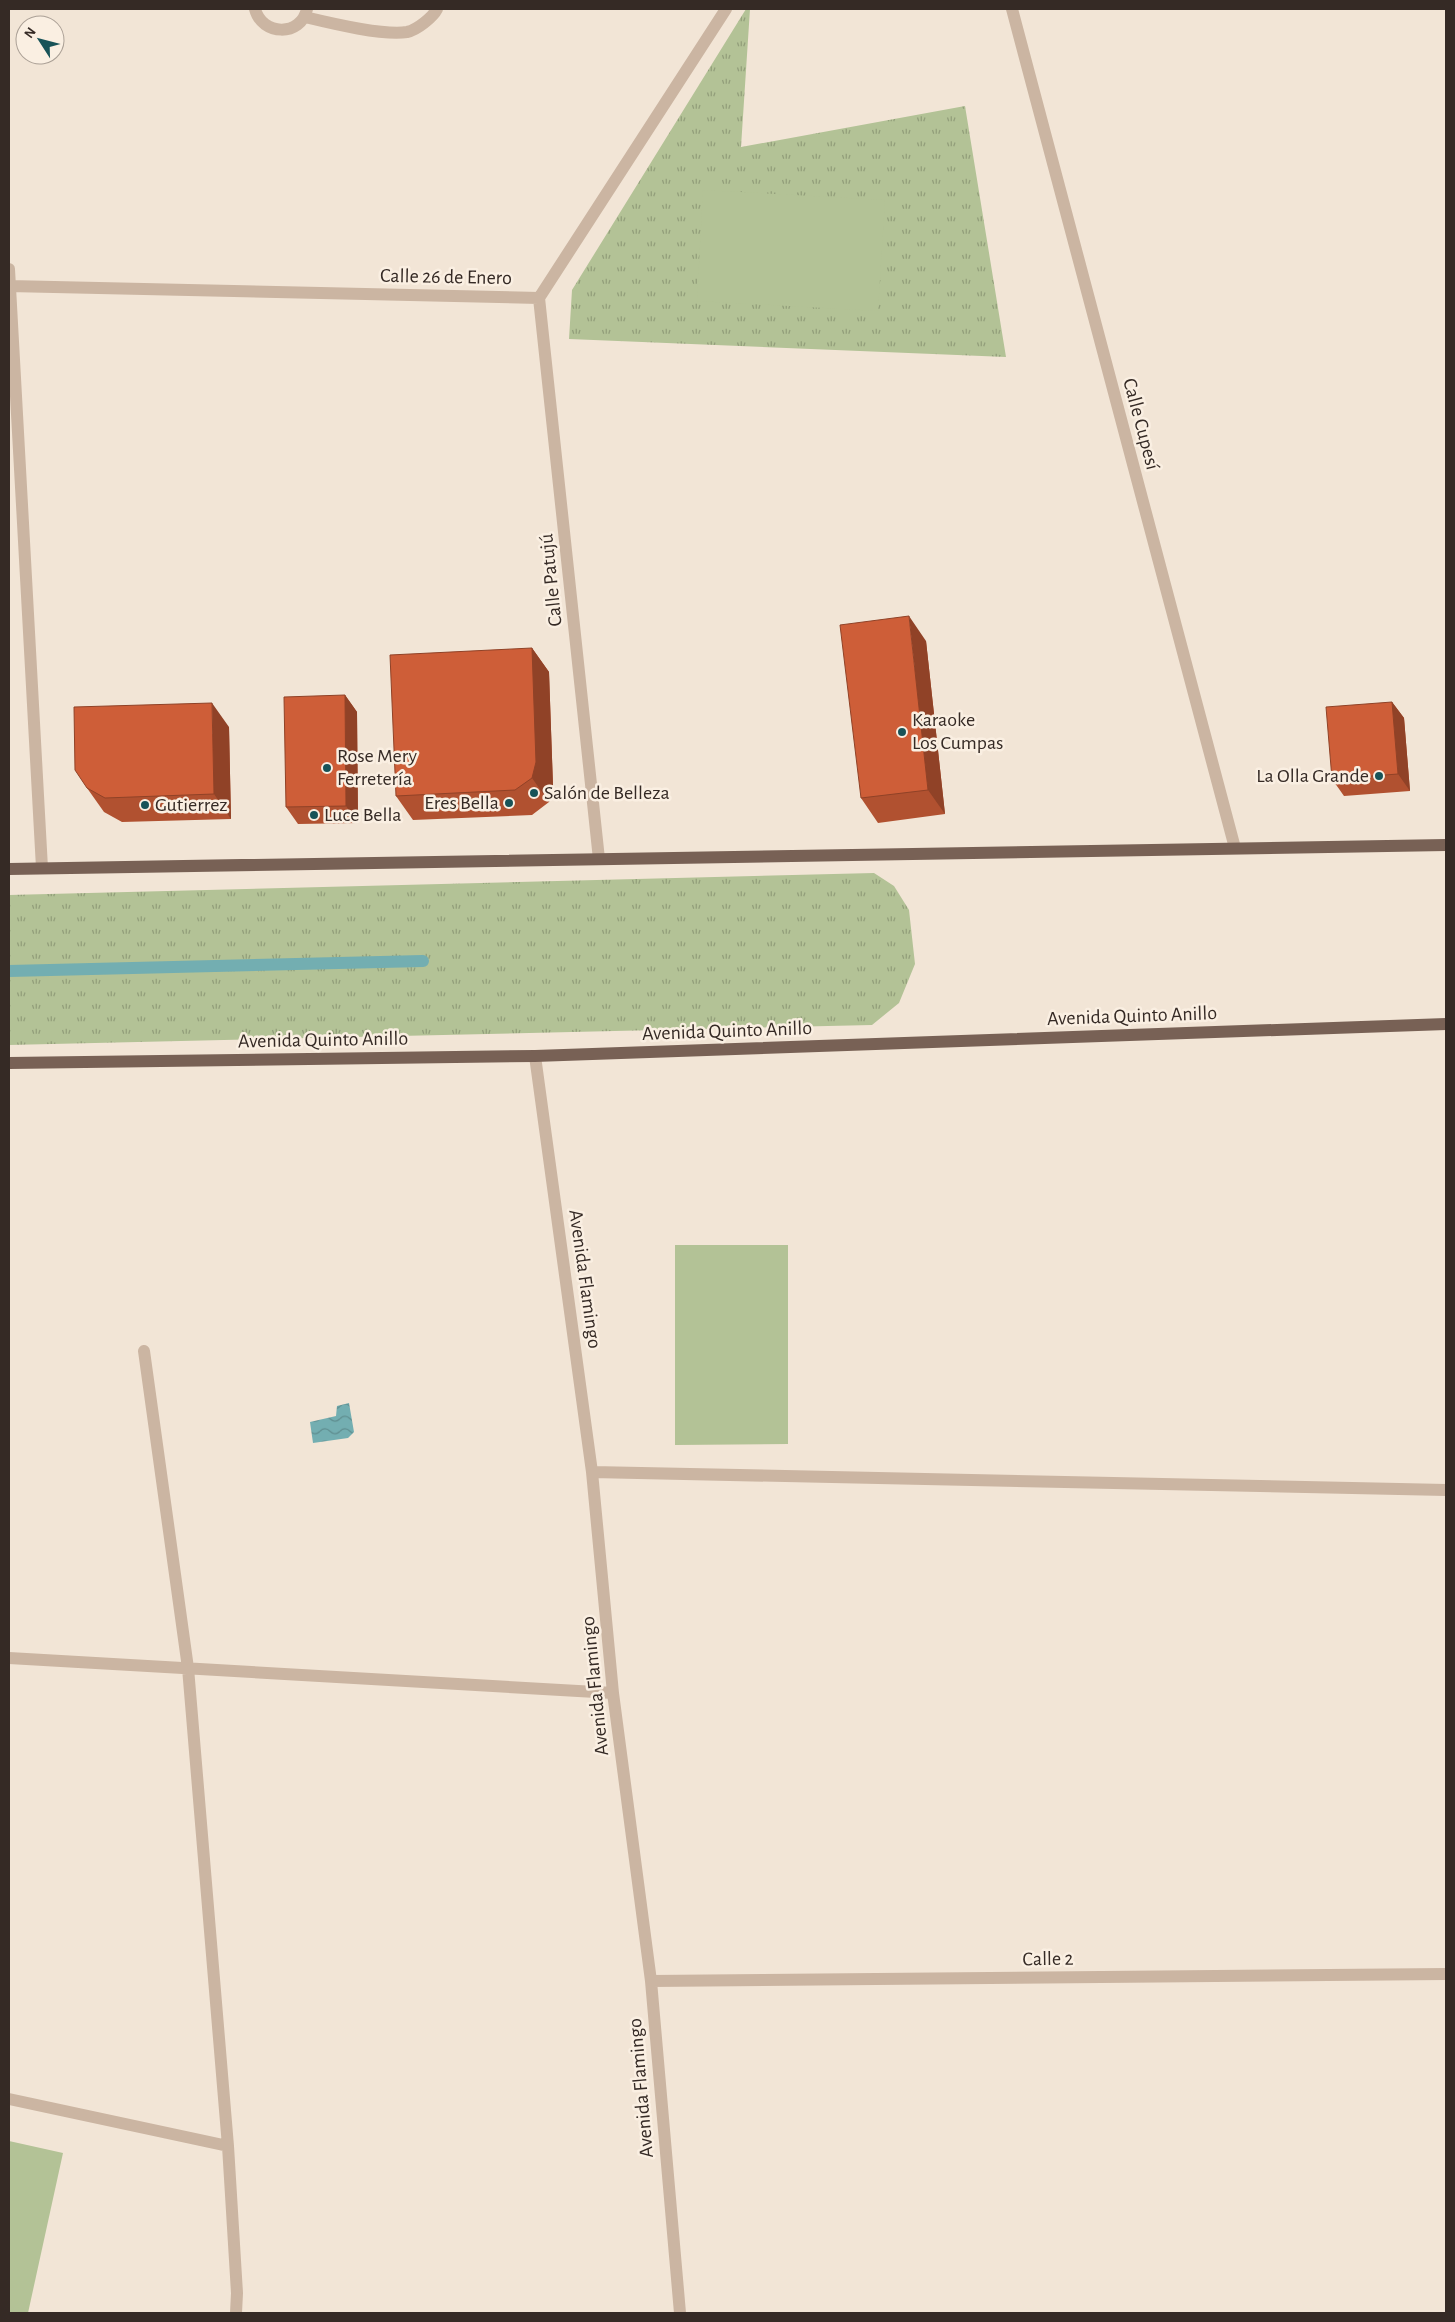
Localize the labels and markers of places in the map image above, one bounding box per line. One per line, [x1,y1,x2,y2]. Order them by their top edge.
place label: Karaoke Los Cumpas [912,710,1004,753]
marker: Karaoke Los Cumpas [896,726,908,738]
place label: Rose Mery Ferretería [337,746,417,789]
marker: Rose Mery Ferretería [321,762,333,774]
place label: La Olla Grande [1256,766,1369,786]
marker: La Olla Grande [1373,770,1385,782]
place label: Salón de Belleza [544,783,670,803]
marker: Salón de Belleza [528,787,540,799]
place label: Eres Bella [424,793,499,813]
place label: Gutierrez [155,795,228,815]
marker: Eres Bella [503,797,515,809]
marker: Gutierrez [139,799,151,811]
place label: Luce Bella [324,805,402,825]
marker: Luce Bella [308,809,320,821]

